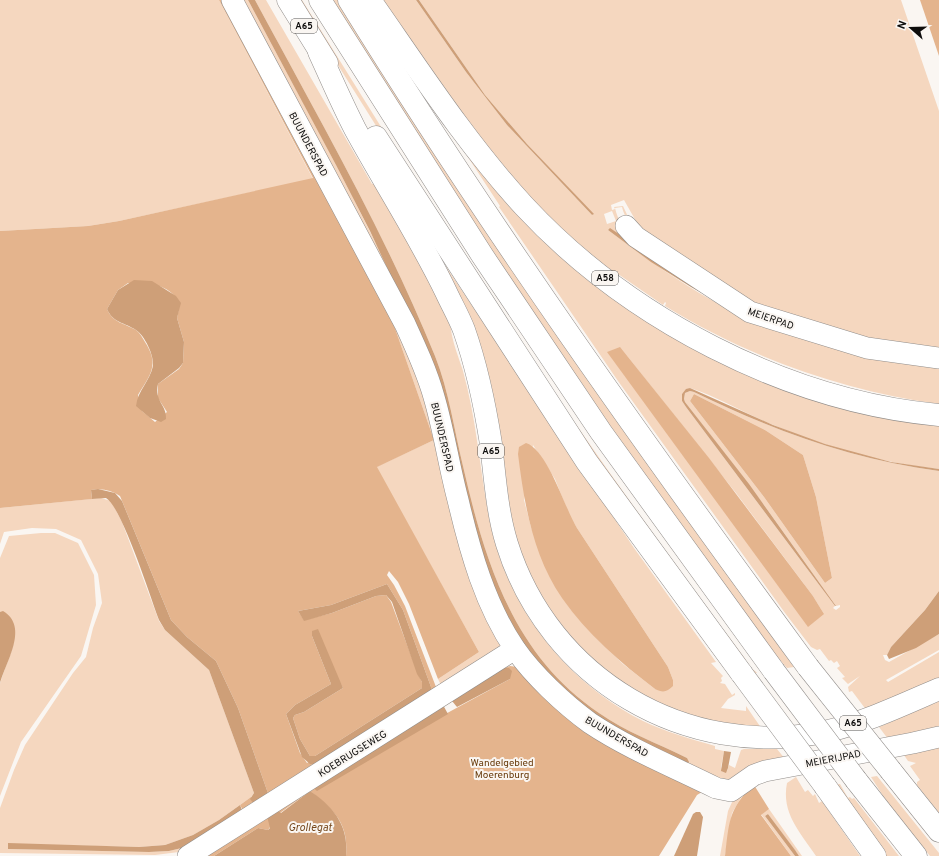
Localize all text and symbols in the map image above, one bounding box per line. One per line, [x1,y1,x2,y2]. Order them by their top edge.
north arrow [891,8,931,48]
road number: A65 [291,19,317,33]
text: N [895,19,910,31]
street label: BUUNDERSPAD [285,110,330,179]
road number: A58 [592,271,618,285]
street label: MEIERPAD [746,305,795,333]
street label: BUUNDERSPAD [427,401,456,474]
road number: A65 [478,444,504,458]
street label: BUUNDERSPAD [582,714,650,761]
road number: A65 [840,716,866,730]
street label: KOEBRUGSEWEG [316,728,390,781]
street label: MEIERIJPAD [804,748,862,771]
park label: Wandelgebied Moerenburg [470,757,534,782]
water label: Grollegat [288,821,333,835]

